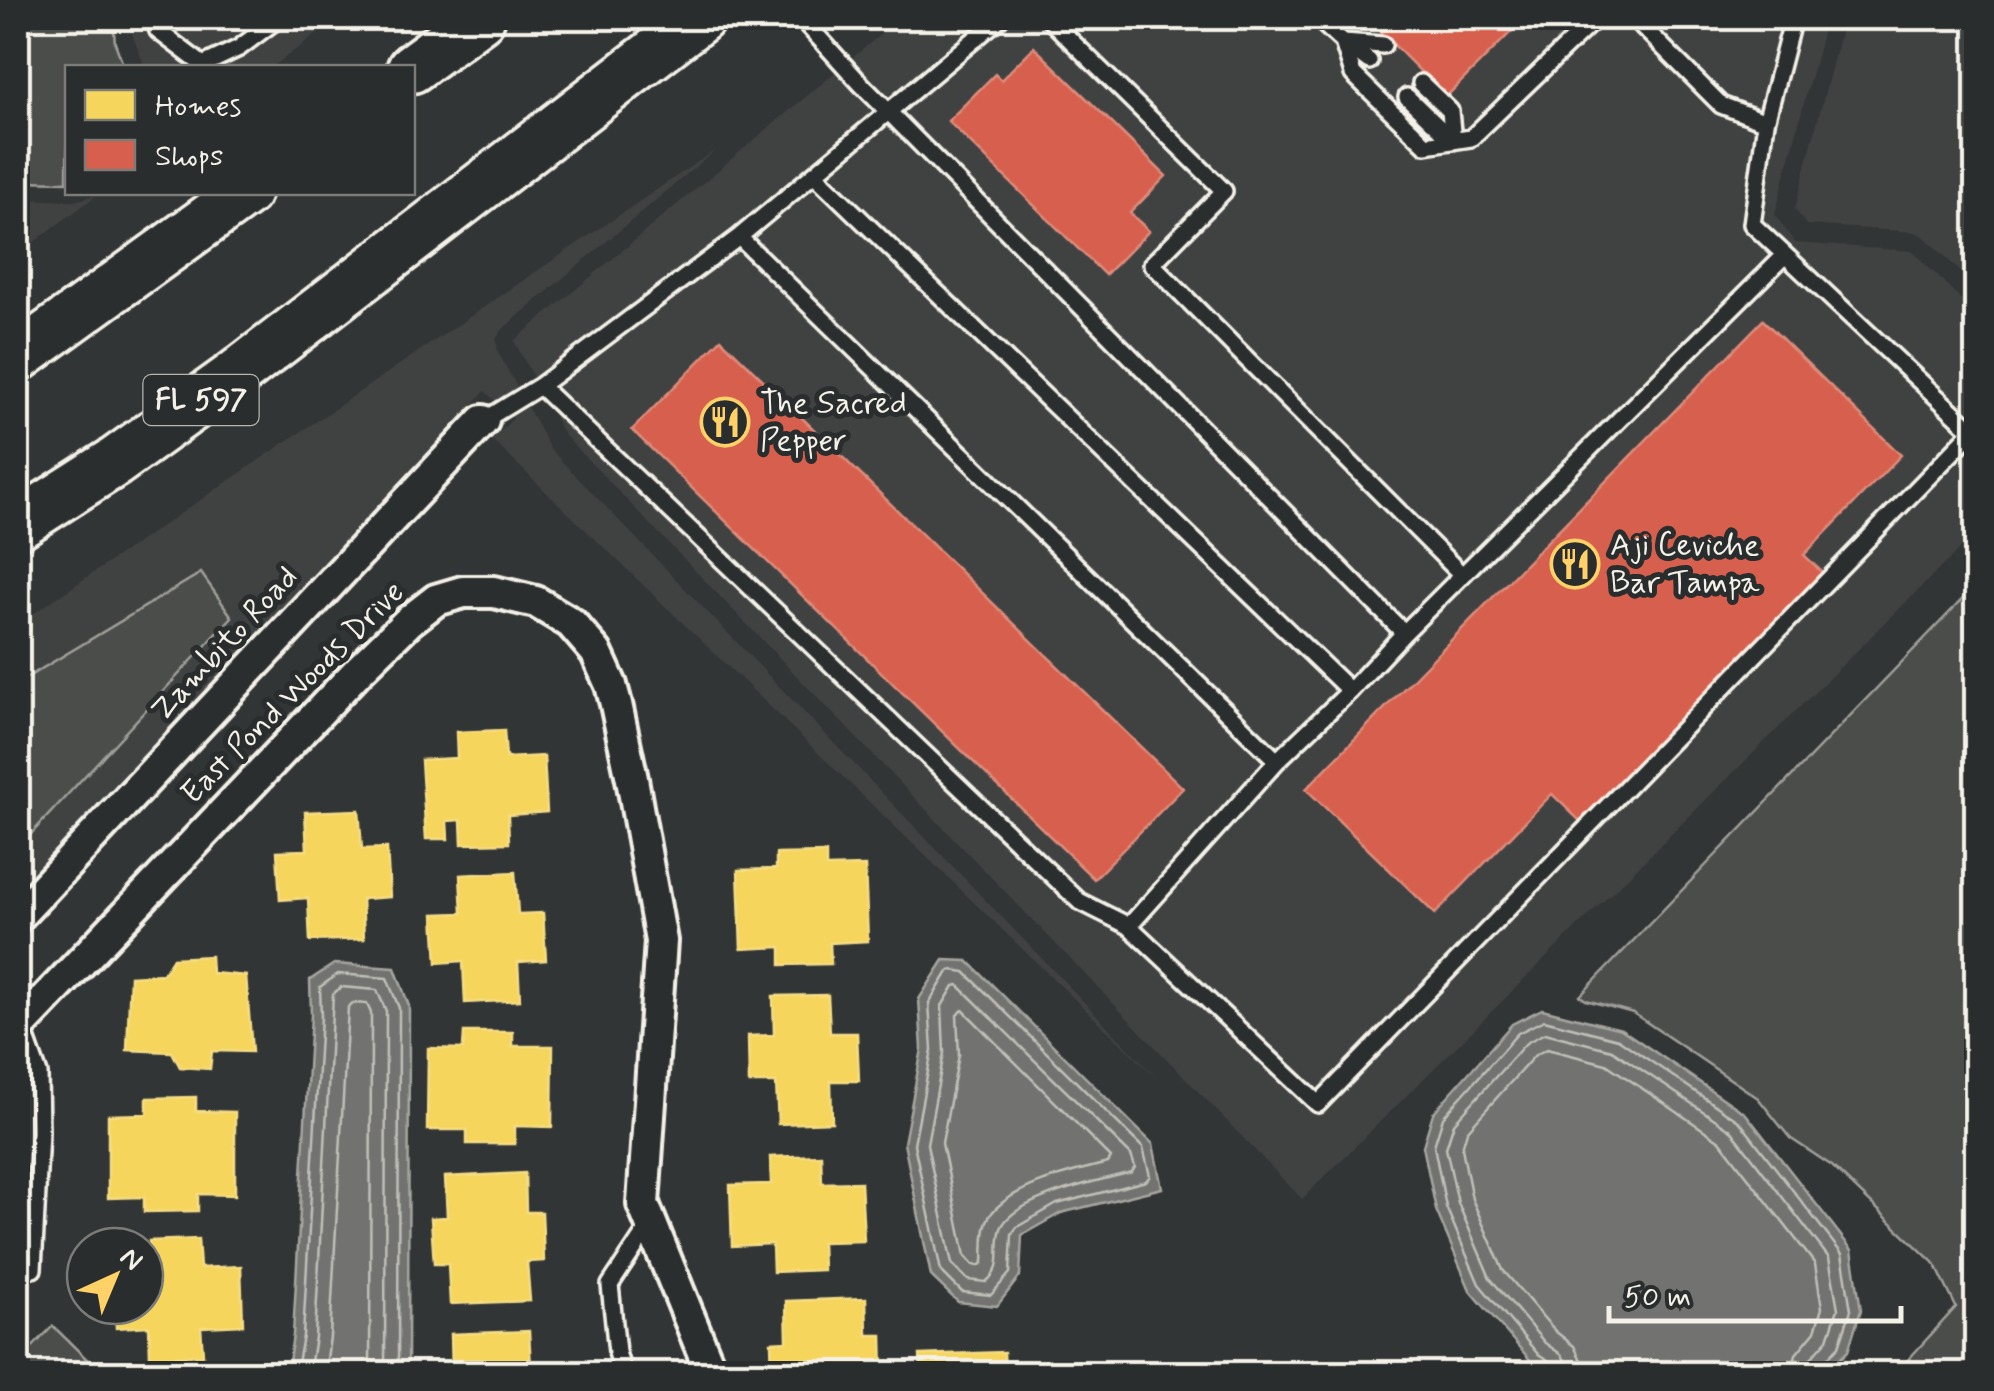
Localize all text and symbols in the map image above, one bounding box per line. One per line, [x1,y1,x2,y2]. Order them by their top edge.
legend [65,65,415,195]
text: Homes [155,87,241,126]
text: Shops [155,137,223,176]
road number: FL 597 [144,375,258,425]
place label: The Sacred Pepper [760,383,907,462]
restaurant icon: The Sacred Pepper [699,396,751,448]
place label: Aji Ceviche Bar Tampa [1610,525,1760,604]
restaurant icon: Aji Ceviche Bar Tampa [1549,538,1601,590]
street label: Zambito Road [142,557,308,731]
street label: East Pond Woods Drive [172,572,414,814]
north arrow [65,1226,165,1326]
text: N [111,1240,150,1280]
scale bar [1609,1261,1902,1323]
text: 50 m [1624,1278,1691,1317]

